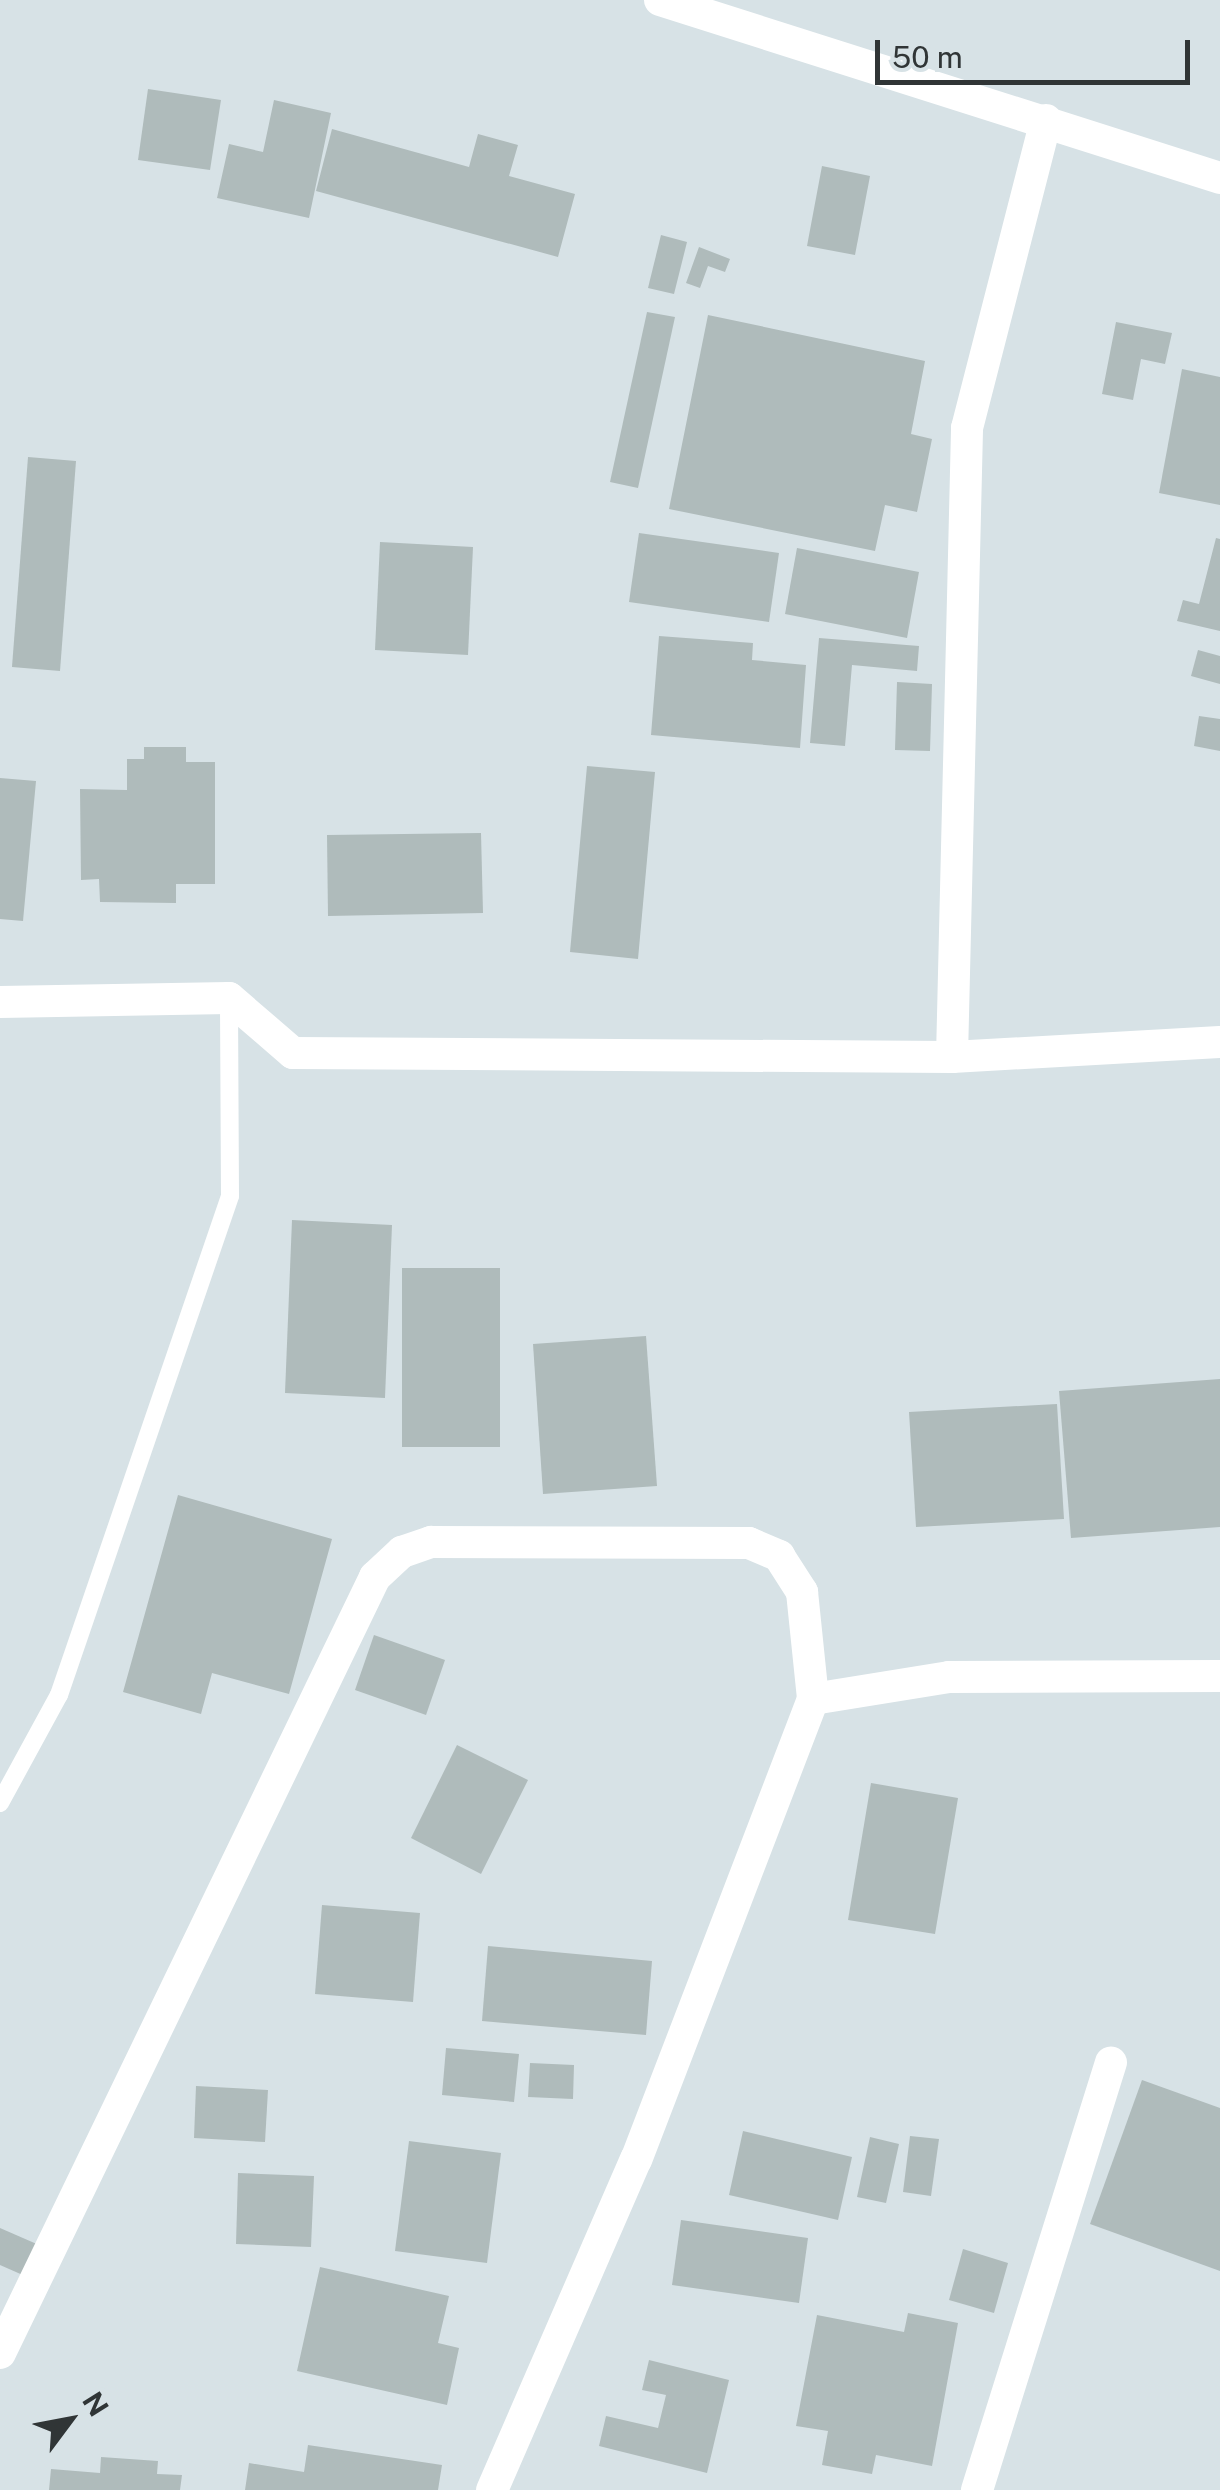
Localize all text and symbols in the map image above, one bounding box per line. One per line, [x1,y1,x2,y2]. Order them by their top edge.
scale bar [880,20,1195,82]
text: 50 m [892,39,963,75]
north arrow [20,2370,120,2470]
text: N [76,2386,116,2422]

